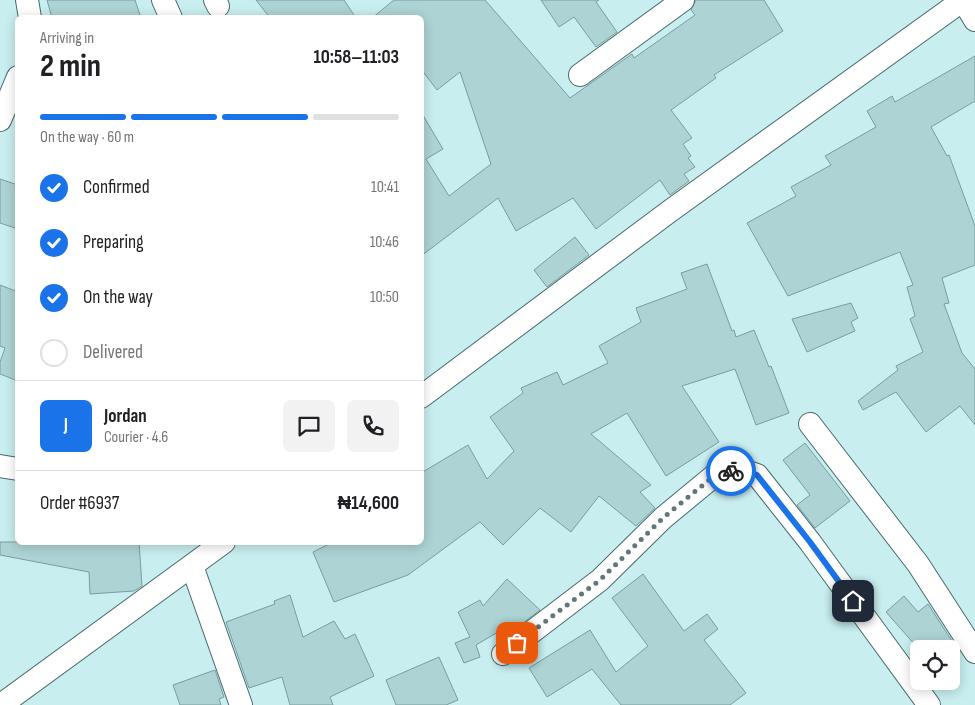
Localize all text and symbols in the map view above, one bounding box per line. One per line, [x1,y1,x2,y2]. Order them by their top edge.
text: Arriving in [40,29,94,48]
text: 10:58–11:03 [313,46,399,69]
text: 2 min [40,47,101,86]
text: On the way · 60 m [40,128,134,147]
icon: check [40,174,68,202]
text: Confirmed [83,176,150,199]
text: 10:41 [371,178,399,197]
icon: check [40,229,68,257]
text: Preparing [83,231,144,254]
text: 10:46 [370,233,399,252]
icon: check [40,284,68,312]
text: On the way [83,286,153,309]
text: 10:50 [370,288,399,307]
text: Delivered [83,341,143,364]
button: chat [283,400,335,452]
button: phone [347,400,399,452]
text: Jordan [104,405,147,428]
text: J [64,414,68,437]
text: Courier · 4.6 [104,428,168,447]
courier [706,446,756,496]
icon: bike [717,457,745,485]
text: Order #6937 [40,492,119,515]
text: ₦14,600 [337,492,399,515]
pin [832,580,874,622]
icon: home [839,587,867,615]
pin [496,622,538,664]
icon: bag [503,629,531,657]
map controls [910,640,960,690]
button: locate [910,640,960,690]

